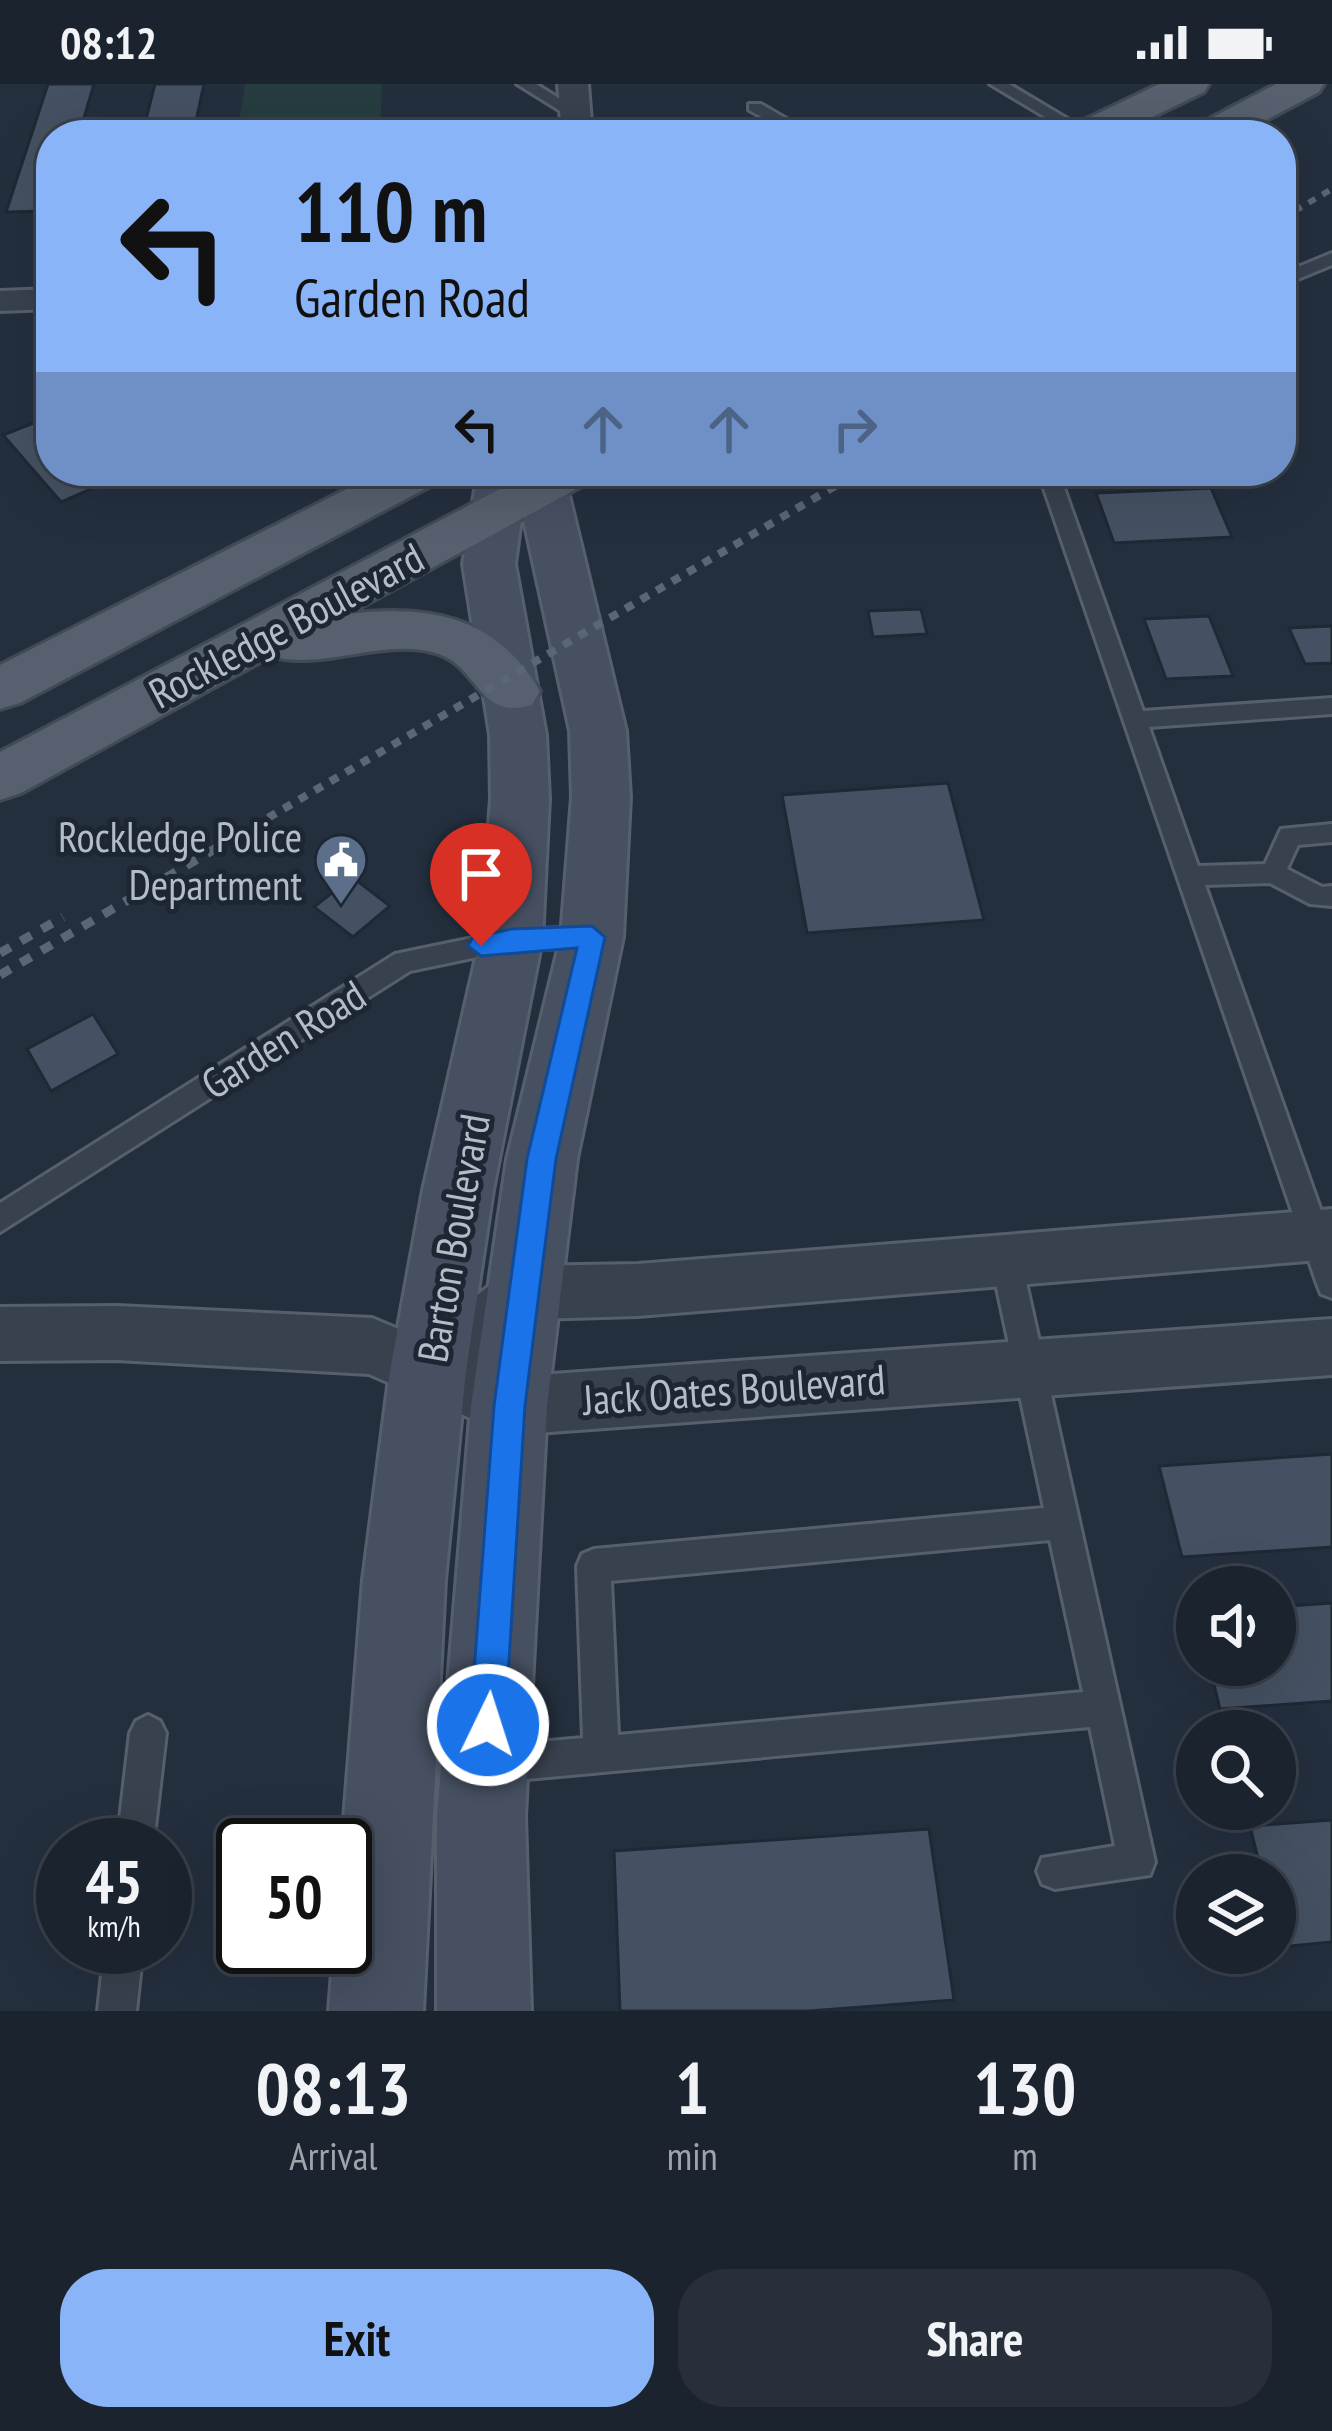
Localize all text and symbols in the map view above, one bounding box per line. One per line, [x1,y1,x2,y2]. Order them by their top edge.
text: 08:12 [60,13,157,71]
text: 110 m [294,156,487,265]
icon: left [96,168,252,324]
text: Garden Road [294,262,530,332]
icon: left [444,396,510,462]
icon: ahead [570,396,636,462]
icon: ahead [696,396,762,462]
icon: right [822,396,888,462]
street label: Rockledge Boulevard [139,530,433,720]
place label: Rockledge Police Department [58,809,302,912]
pin [430,823,532,946]
public building icon: Rockledge Police Department [313,832,369,906]
icon: arrive [448,841,514,907]
street label: Garden Road [191,967,375,1111]
street label: Barton Boulevard [404,1110,502,1366]
street label: Jack Oates Boulevard [579,1351,887,1427]
map controls [1176,1566,1296,1974]
button: sound [1176,1566,1296,1686]
position arrow [425,1662,551,1788]
button: search [1176,1710,1296,1830]
speed limit sign: 50 [216,1818,372,1974]
text: 45 [85,1842,143,1920]
button: layers [1176,1854,1296,1974]
text: km/h [87,1906,141,1945]
text: 08:13 [256,2041,411,2134]
text: 1 [675,2041,709,2134]
text: 130 [973,2041,1076,2134]
text: Arrival [289,2130,377,2181]
text: min [667,2130,718,2181]
text: m [1012,2130,1038,2181]
button: Exit [60,2269,654,2407]
button: Share [678,2269,1272,2407]

